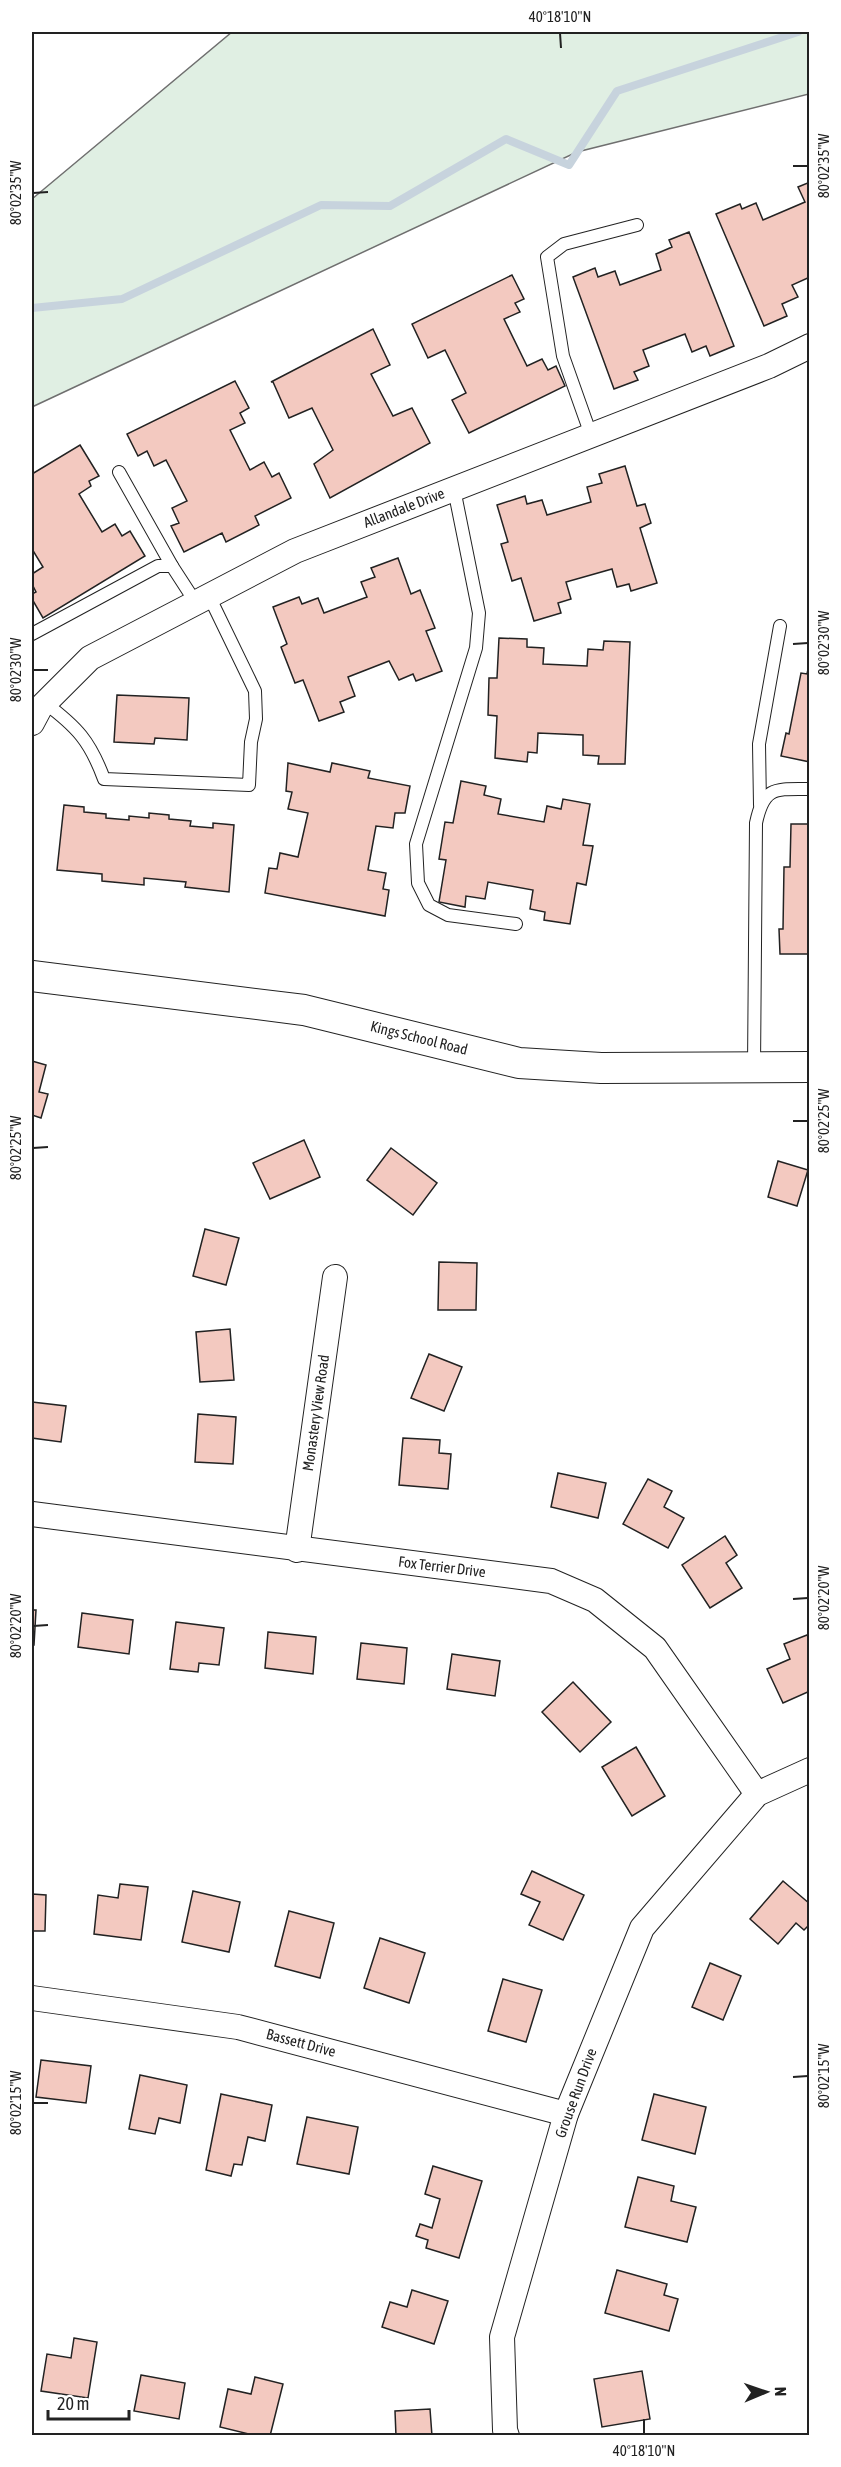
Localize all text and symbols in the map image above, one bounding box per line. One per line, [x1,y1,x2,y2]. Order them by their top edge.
text: 40°18'10"N [529,8,591,25]
text: 80°02'35"W [815,134,832,198]
text: 80°02'35"W [7,161,24,225]
street label: Allandale Drive [361,484,447,531]
text: 80°02'30"W [815,611,832,675]
text: 80°02'30"W [7,638,24,702]
street label: Kings School Road [369,1017,470,1058]
text: 80°02'25"W [815,1089,832,1153]
text: 80°02'25"W [7,1116,24,1180]
street label: Monastery View Road [299,1354,332,1472]
street label: Fox Terrier Drive [397,1553,487,1580]
text: 80°02'20"W [815,1566,832,1630]
text: 80°02'20"W [7,1594,24,1658]
street label: Bassett Drive [264,2025,338,2060]
text: 80°02'15"W [815,2044,832,2108]
street label: Grouse Run Drive [551,2046,600,2140]
text: 80°02'15"W [7,2071,24,2135]
north arrow [736,2362,796,2422]
scale bar [48,2383,129,2421]
text: N [772,2386,790,2397]
text: 20 m [57,2393,89,2414]
text: 40°18'10"N [613,2442,675,2459]

